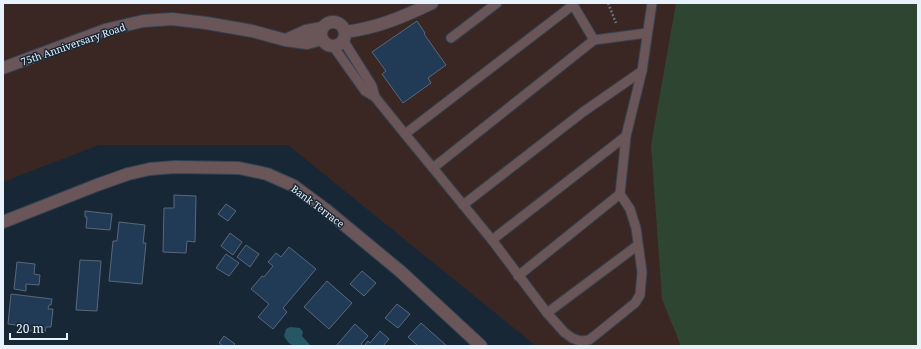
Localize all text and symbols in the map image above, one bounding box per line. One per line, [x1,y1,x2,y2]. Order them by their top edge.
street label: 75th Anniversary Road [19,19,127,69]
street label: Bank Terrace [289,181,347,231]
scale bar [10,315,67,341]
text: 20 m [16,320,44,337]

